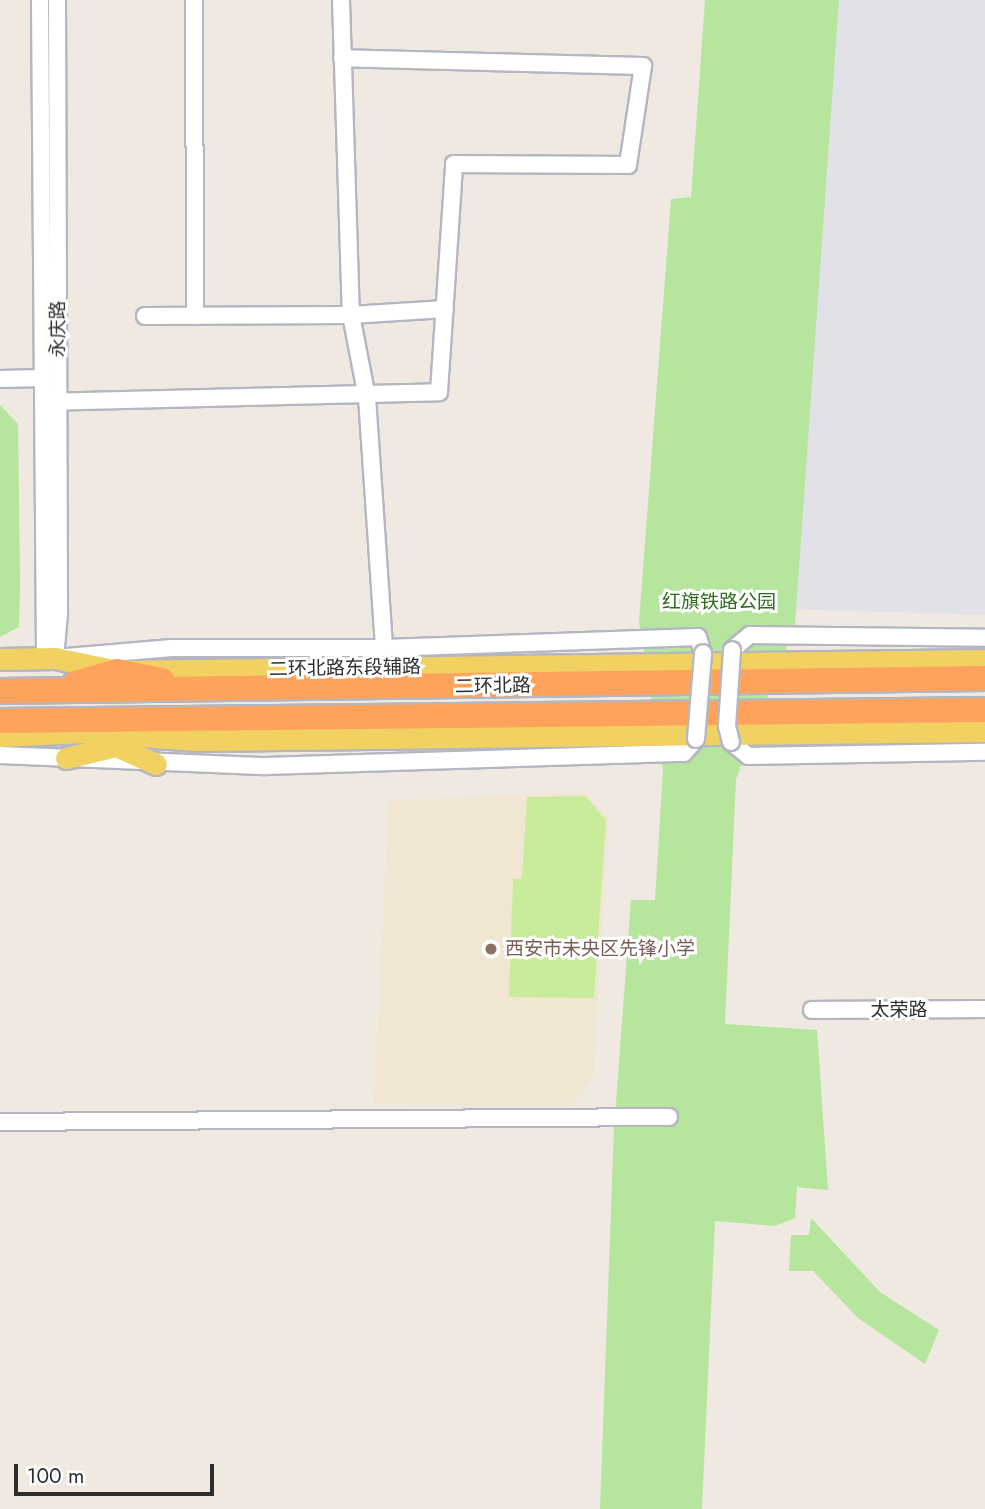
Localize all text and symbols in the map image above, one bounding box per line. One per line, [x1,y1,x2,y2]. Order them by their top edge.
street label: 永庆路 [47,301,69,357]
park label: 红旗铁路公园 [662,591,776,613]
street label: 二环北路东段辅路 [269,655,421,681]
street label: 二环北路 [455,674,531,698]
place label: 西安市未央区先锋小学 [505,938,695,960]
marker: 西安市未央区先锋小学 [483,941,499,957]
street label: 太荣路 [871,999,927,1021]
scale bar [18,1450,217,1494]
text: 100 m [27,1461,84,1491]

